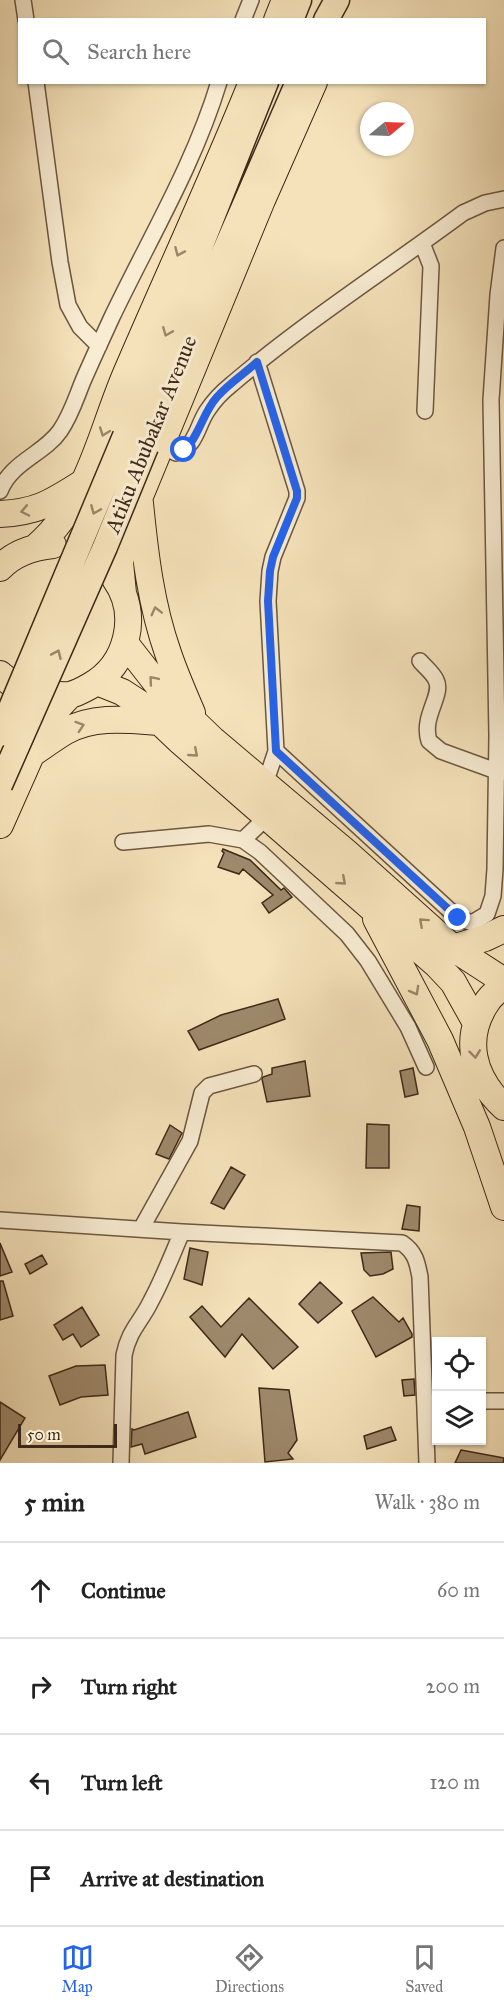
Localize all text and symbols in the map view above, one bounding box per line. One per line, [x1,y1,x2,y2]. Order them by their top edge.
search box [18,18,486,84]
icon: search [39,35,72,68]
text: Search here [87,38,191,65]
north arrow [360,102,414,156]
one-way arrow [174,246,186,257]
one-way arrow [162,326,174,337]
street label: Atiku Abubakar Avenue [98,331,202,538]
one-way arrow [99,426,112,437]
route start [170,436,196,462]
one-way arrow [90,503,102,514]
one-way arrow [20,504,30,517]
one-way arrow [151,606,164,616]
one-way arrow [50,650,62,661]
one-way arrow [150,676,161,687]
one-way arrow [74,720,85,733]
one-way arrow [187,746,198,757]
one-way arrow [335,874,346,885]
route end [444,904,470,930]
one-way arrow [419,918,430,929]
one-way arrow [408,985,419,995]
one-way arrow [468,1050,480,1059]
map controls [432,1337,486,1445]
button: locate [432,1337,486,1391]
button: layers [432,1391,486,1445]
scale bar [18,1421,117,1448]
text: 50 m [27,1425,61,1444]
text: 5 min [24,1486,85,1518]
text: Walk · 380 m [374,1490,480,1514]
icon: ahead [24,1574,57,1607]
text: Continue [81,1577,166,1604]
text: 60 m [437,1578,480,1602]
icon: right [24,1670,57,1703]
text: Turn right [81,1673,177,1700]
text: 200 m [426,1674,480,1698]
icon: left [24,1766,57,1799]
text: Turn left [81,1769,163,1796]
text: 120 m [429,1770,480,1794]
icon: arrive [24,1862,57,1895]
text: Arrive at destination [81,1865,264,1892]
tab: Map [61,1941,94,1996]
tab: Directions [215,1941,284,1996]
tab: Saved [405,1941,443,1996]

